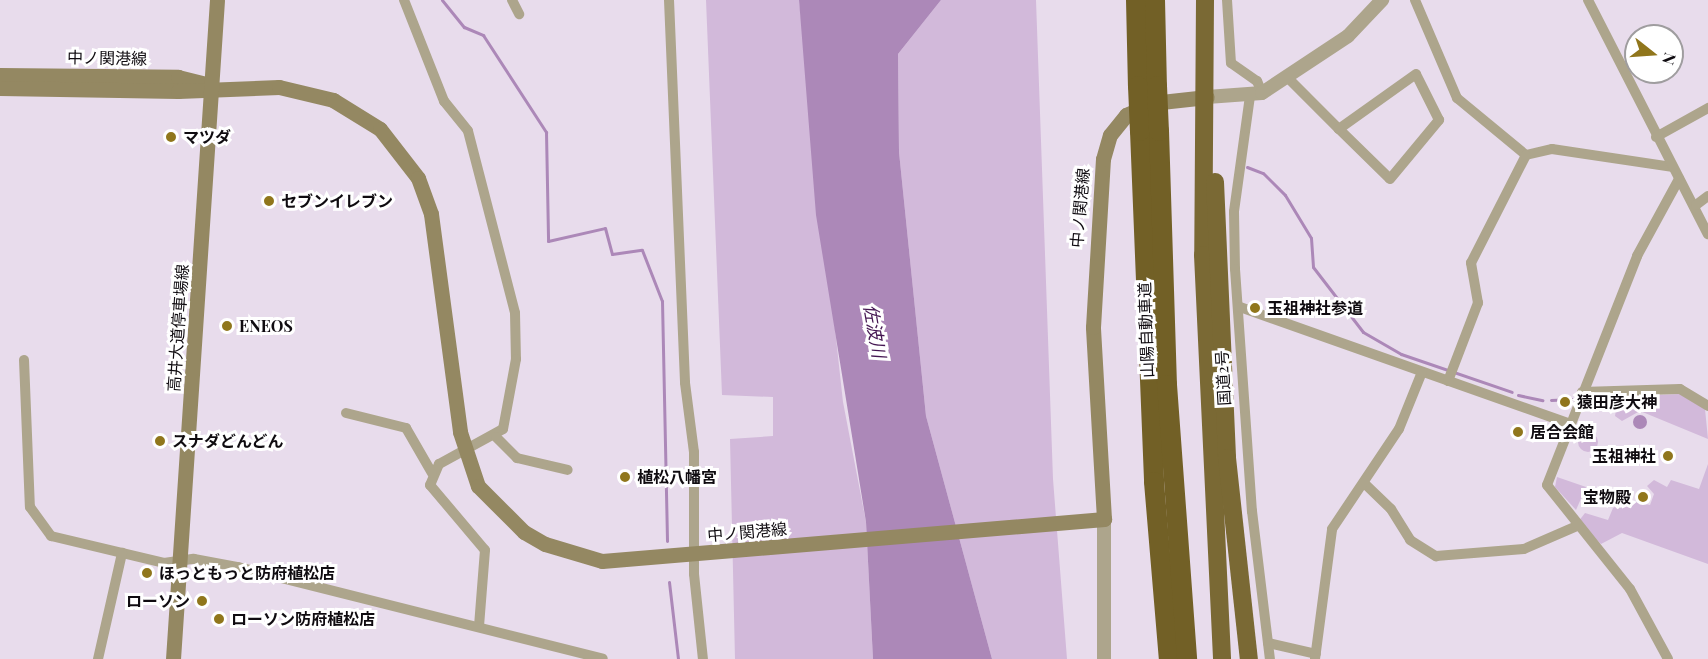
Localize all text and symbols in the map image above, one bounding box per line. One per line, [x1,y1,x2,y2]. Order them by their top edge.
north arrow [1624,24,1684,84]
street label: 中ノ関港線 [67,48,147,68]
text: N [1658,50,1682,67]
place label: マツダ [183,127,231,147]
marker: マツダ [164,130,178,144]
street label: 中ノ関港線 [1067,167,1093,249]
place label: セブンイレブン [281,191,393,211]
marker: セブンイレブン [262,194,276,208]
street label: 高井大道停車場線 [164,263,192,393]
street label: 山陽自動車道 [1135,282,1157,378]
place label: 玉祖神社参道 [1267,298,1363,318]
marker: 玉祖神社参道 [1248,301,1262,315]
water label: 佐波川 [860,303,890,359]
place label: ENEOS [239,316,293,336]
marker: ENEOS [220,319,234,333]
street label: 国道2号 [1212,350,1234,406]
place label: 猿田彦大神 [1577,392,1657,412]
marker: 猿田彦大神 [1558,395,1572,409]
place label: 居合会館 [1530,422,1594,442]
marker: 居合会館 [1511,425,1525,439]
place label: スナダどんどん [172,431,284,451]
marker: スナダどんどん [153,434,167,448]
place label: 玉祖神社 [1592,446,1656,466]
marker: 玉祖神社 [1661,449,1675,463]
place label: 植松八幡宮 [637,467,717,487]
marker: 植松八幡宮 [618,470,632,484]
place label: 宝物殿 [1583,487,1631,507]
marker: 宝物殿 [1636,490,1650,504]
street label: 中ノ関港線 [706,519,788,545]
place label: ほっともっと防府植松店 [159,563,335,583]
marker: ほっともっと防府植松店 [140,566,154,580]
place label: ローソン [126,591,190,611]
marker: ローソン [195,594,209,608]
place label: ローソン防府植松店 [231,609,375,629]
marker: ローソン防府植松店 [212,612,226,626]

